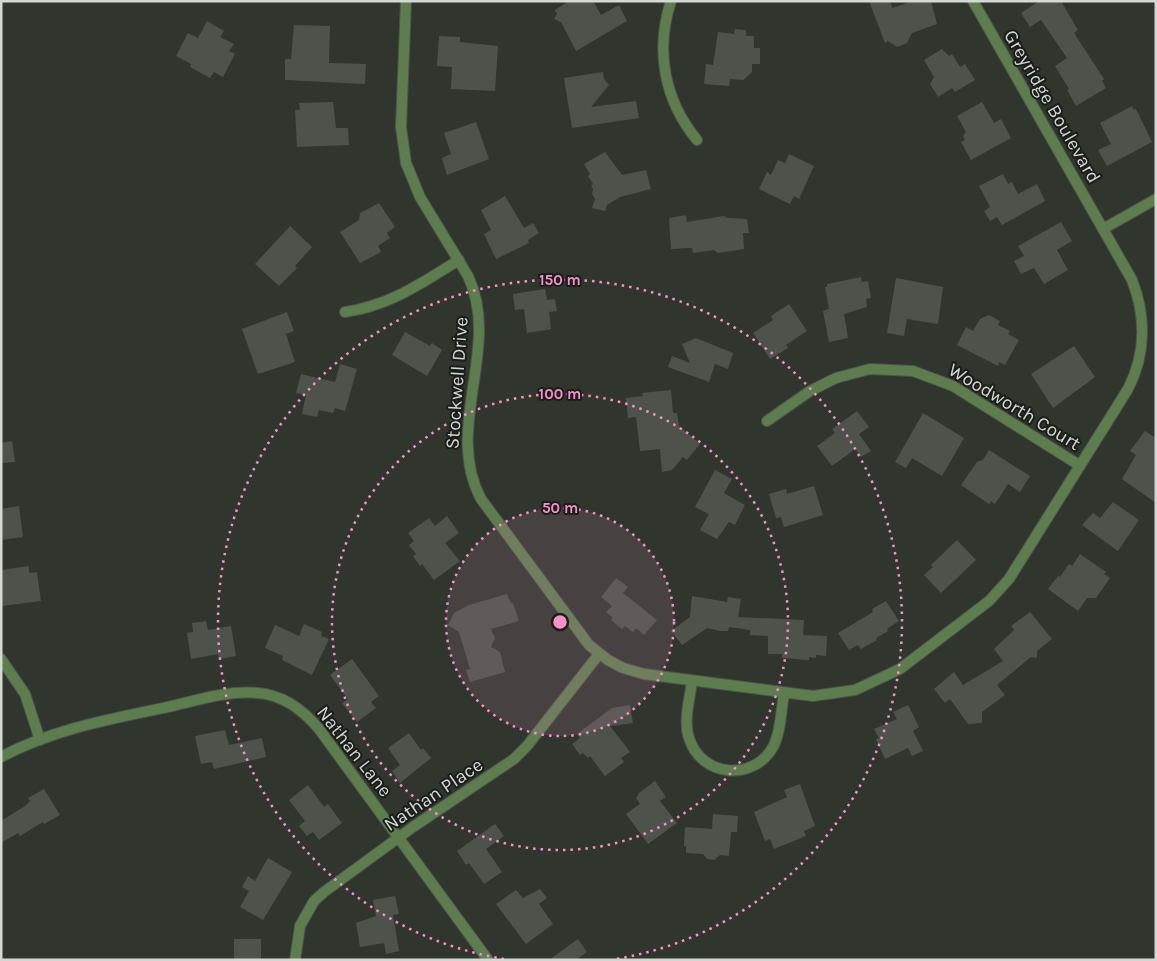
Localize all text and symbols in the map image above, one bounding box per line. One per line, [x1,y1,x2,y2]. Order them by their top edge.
street label: Greyridge Boulevard [999,26,1105,187]
text: 150 m [539,271,581,289]
street label: Stockwell Drive [441,316,473,450]
street label: Woodworth Court [944,359,1084,455]
text: 100 m [539,385,581,403]
text: 50 m [542,499,578,517]
centre of rings [551,613,569,631]
street label: Nathan Lane [312,702,396,801]
street label: Nathan Place [380,754,487,836]

